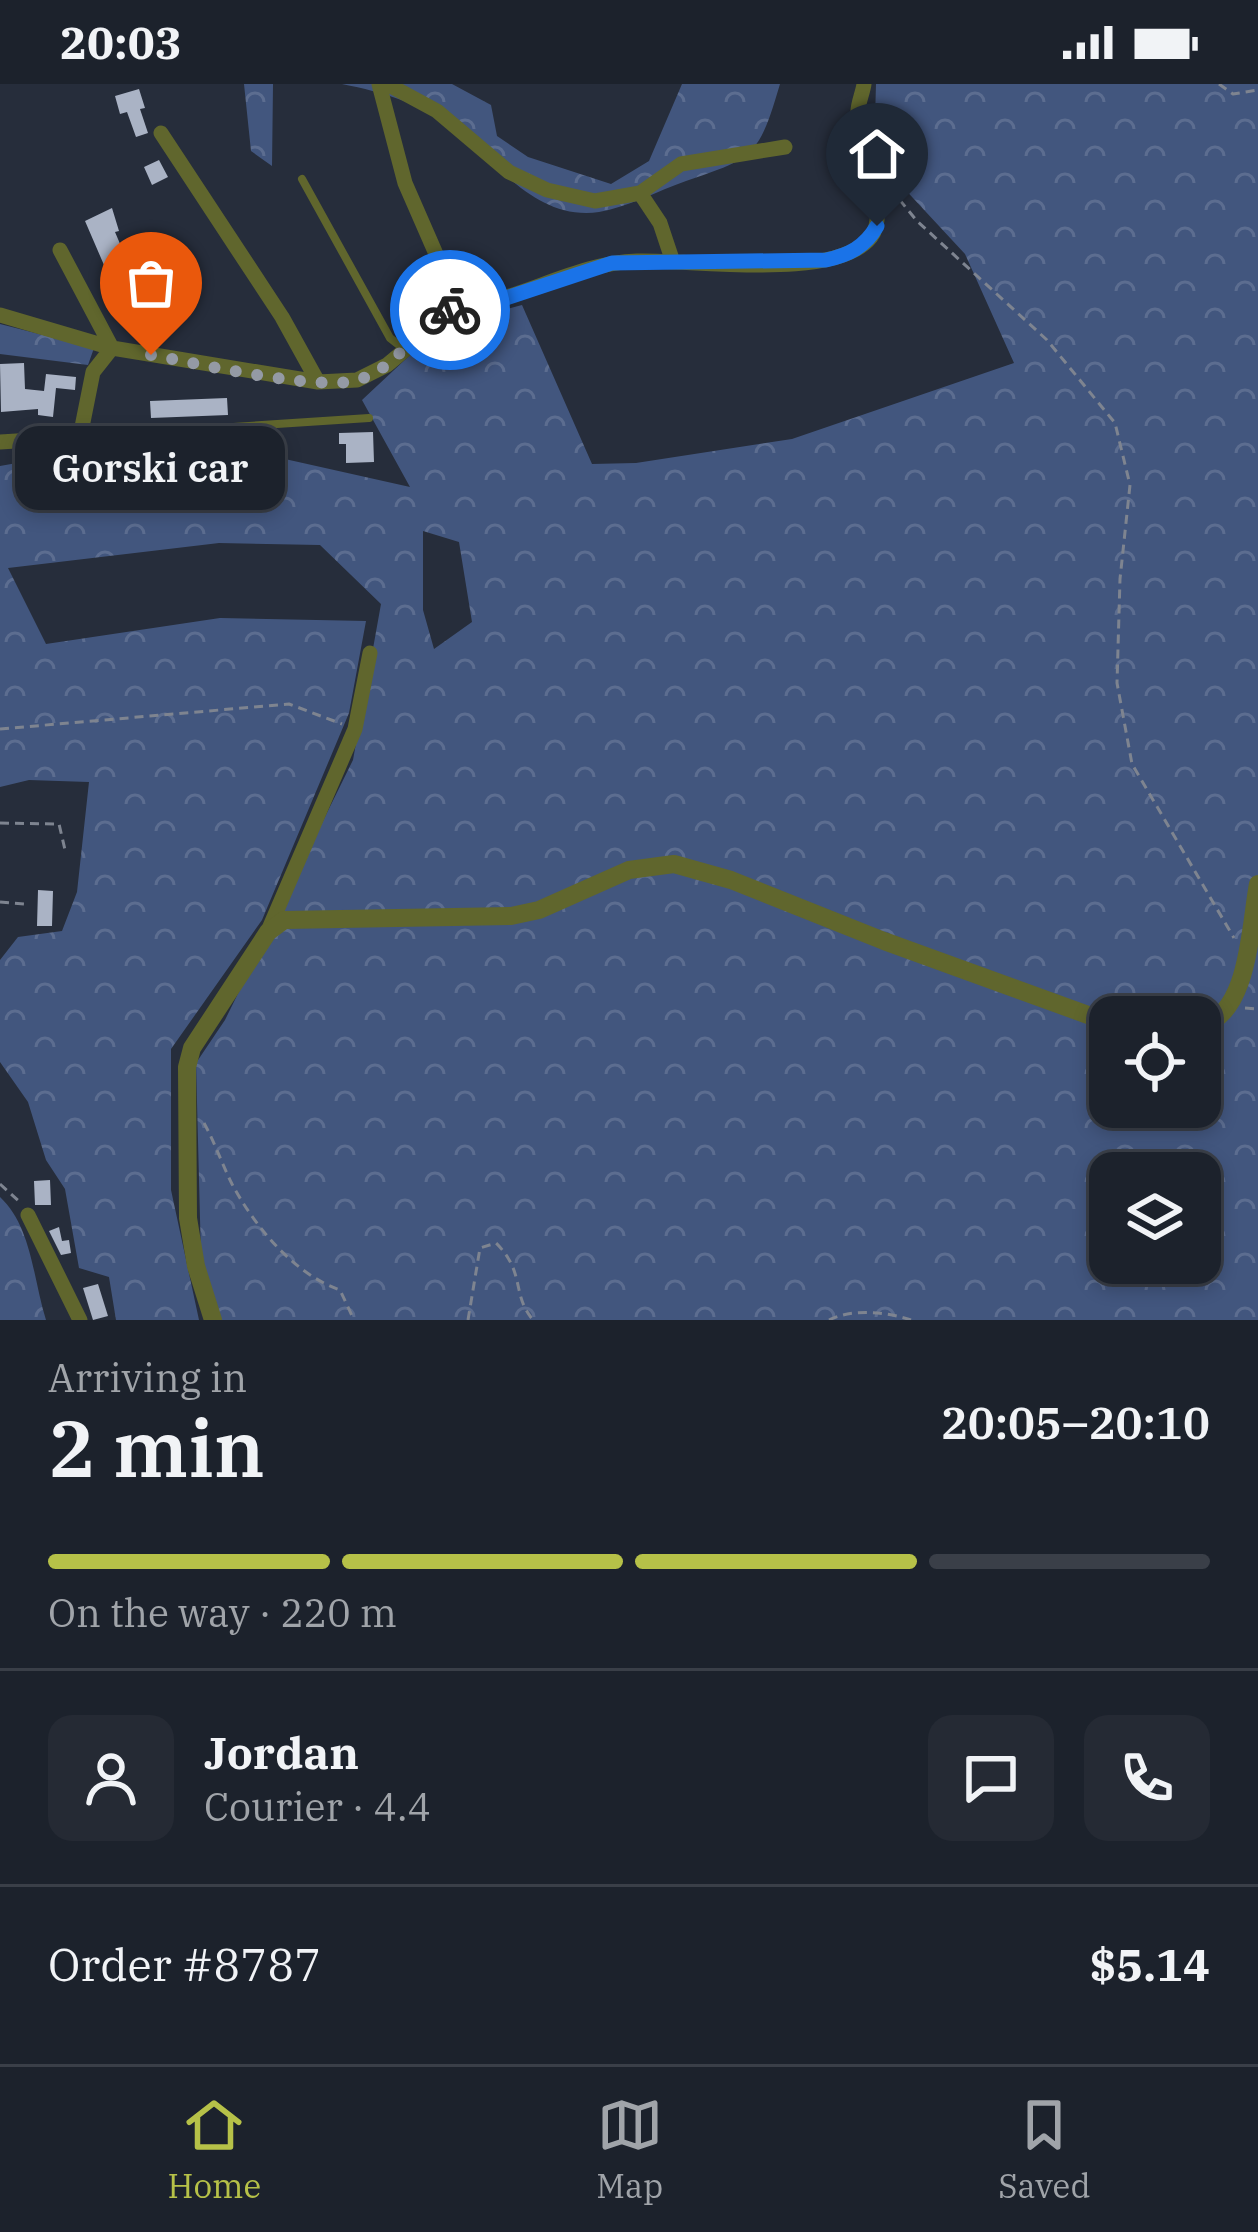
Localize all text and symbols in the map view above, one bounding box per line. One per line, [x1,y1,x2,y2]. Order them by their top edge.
text: 20:03 [60,13,182,71]
pin [826,103,928,226]
icon: home [844,121,910,187]
pin [100,232,202,355]
icon: bag [118,250,184,316]
courier [390,250,510,370]
icon: bike [417,277,483,343]
callout: Gorski car [16,427,286,511]
text: Gorski car [52,442,248,493]
map controls [1089,996,1221,1284]
button: locate [1089,996,1221,1128]
button: layers [1089,1152,1221,1284]
text: Arriving in [48,1352,247,1403]
text: 20:05–20:10 [941,1393,1210,1451]
text: 2 min [48,1397,265,1498]
text: On the way · 220 m [48,1587,397,1638]
button: person [48,1715,174,1841]
button: chat [928,1715,1054,1841]
button: phone [1084,1715,1210,1841]
text: Jordan [204,1723,359,1781]
text: Courier · 4.4 [204,1781,431,1832]
text: Order #8787 [48,1935,321,1993]
text: $5.14 [1090,1935,1210,1993]
tab: Home [167,2092,261,2207]
tab: Map [596,2092,663,2207]
tab: Saved [998,2092,1091,2207]

